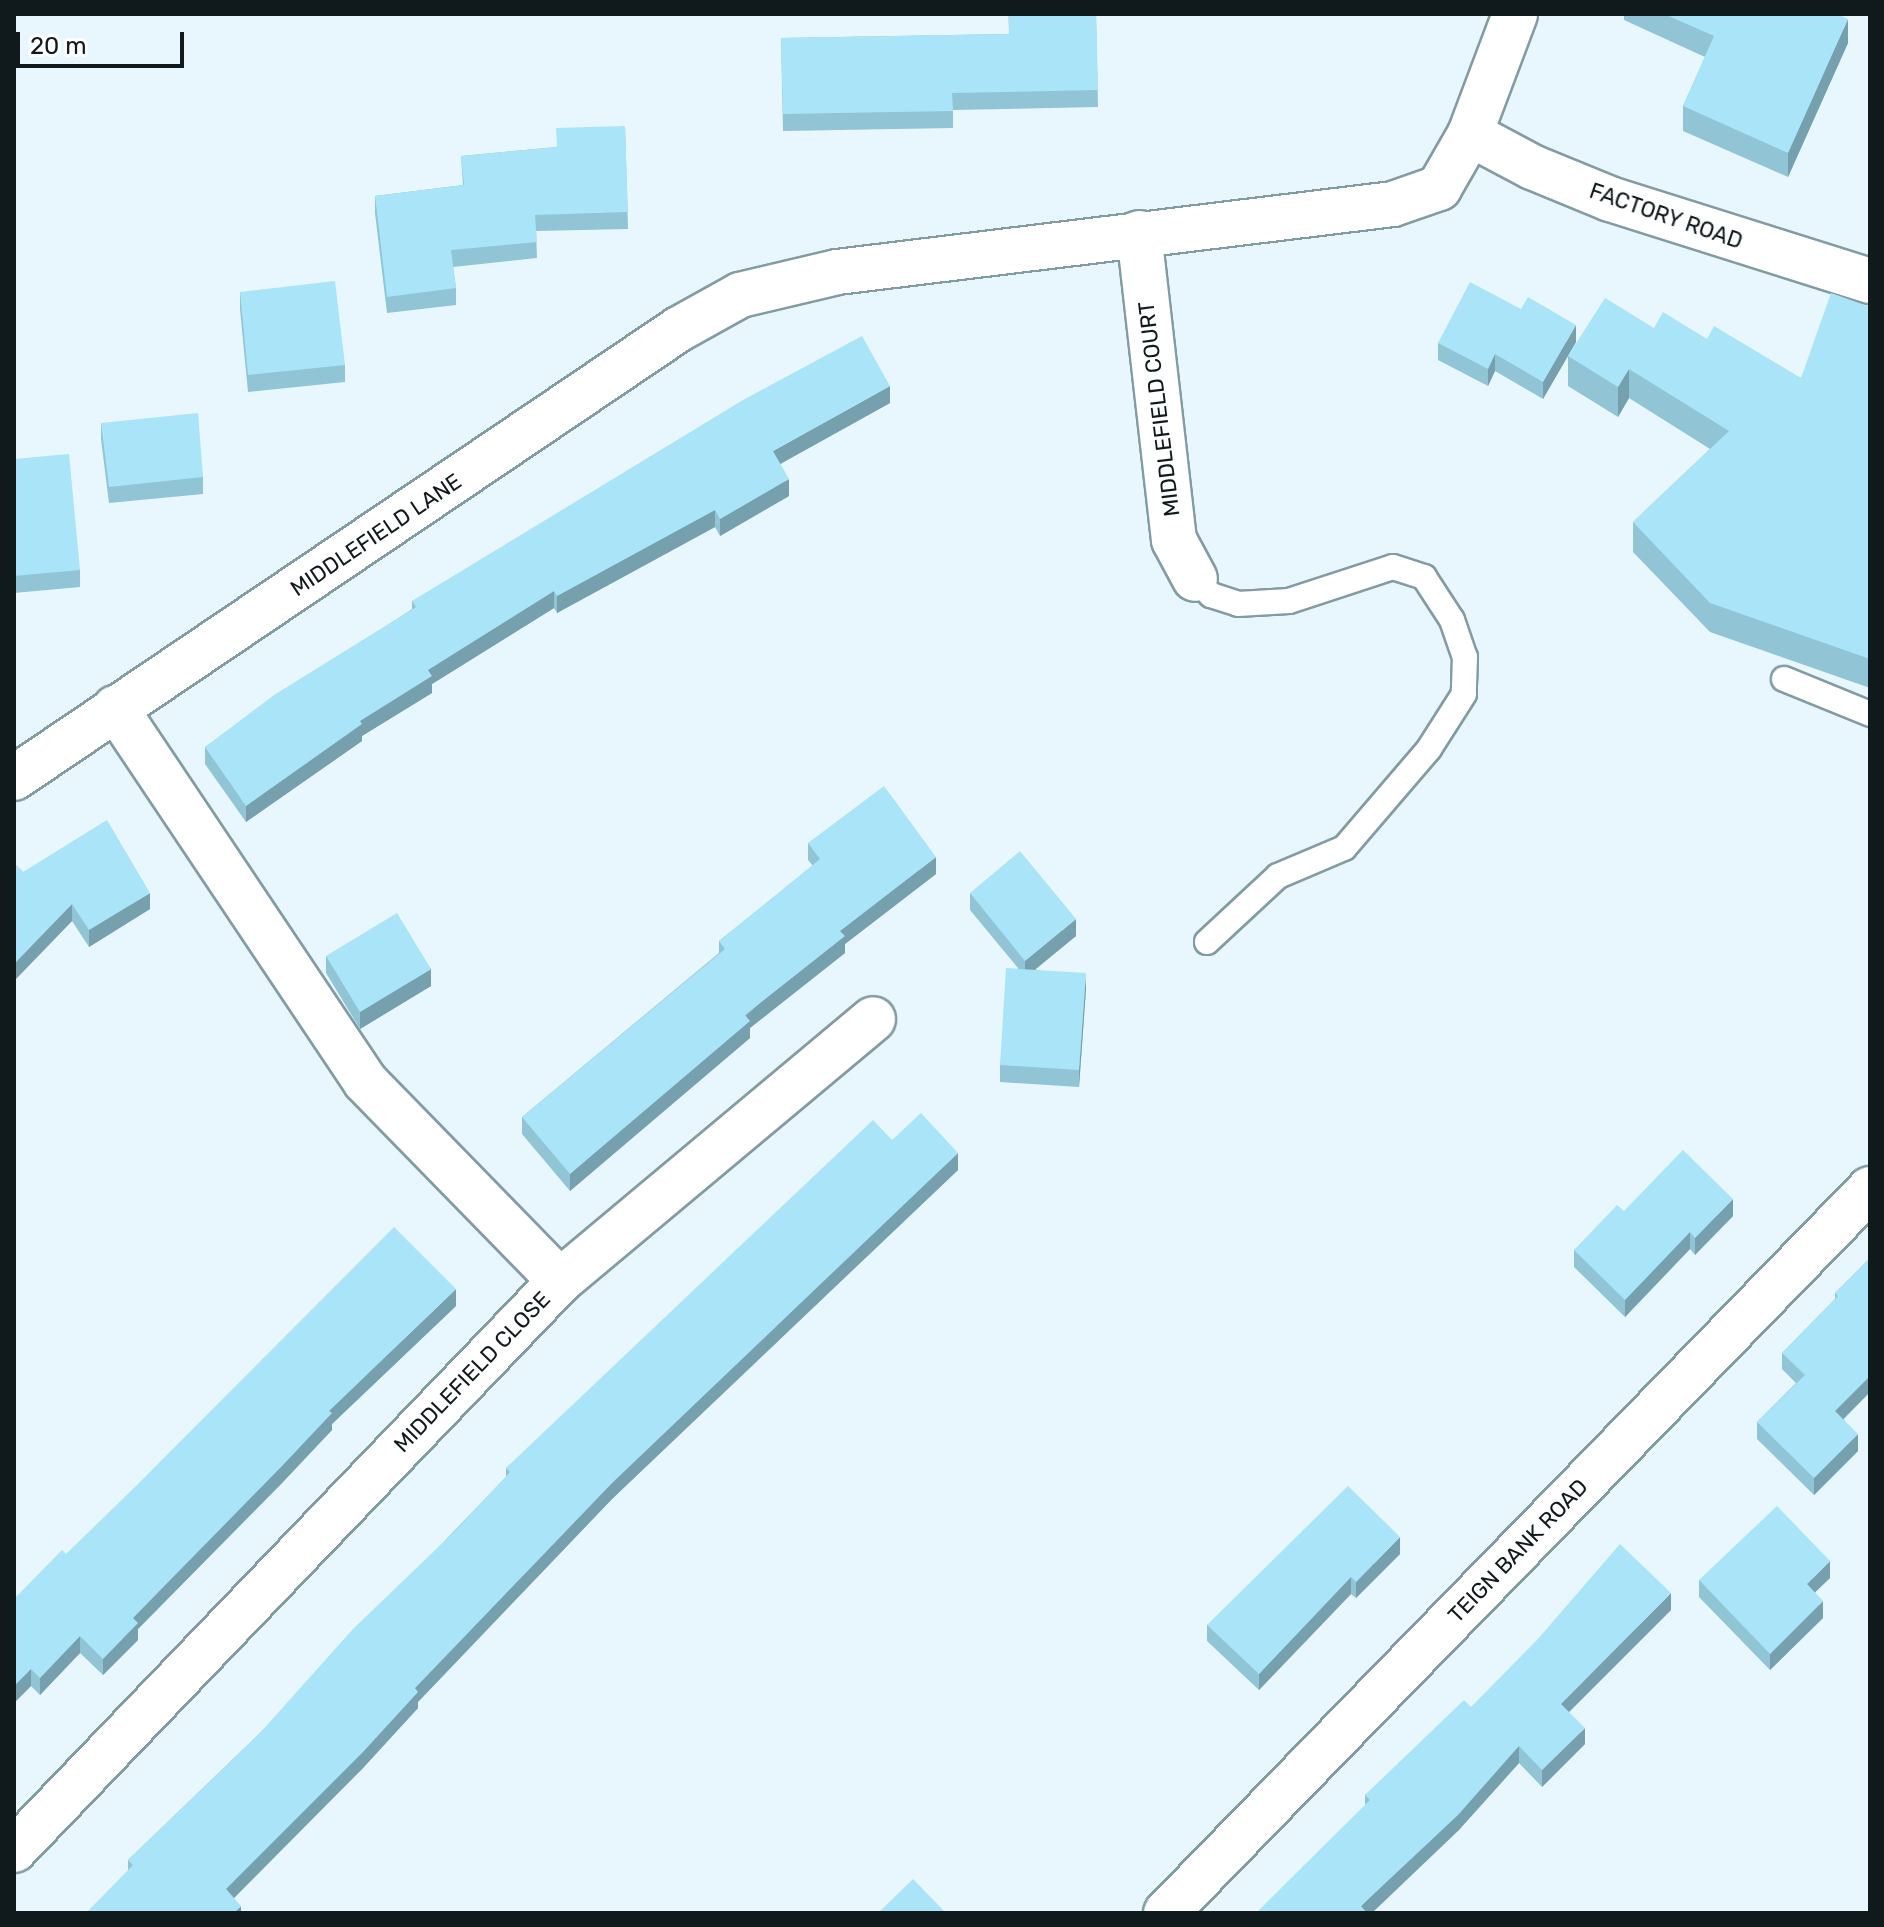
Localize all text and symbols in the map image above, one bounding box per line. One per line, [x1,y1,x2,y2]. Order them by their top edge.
scale bar [20,16,188,66]
text: 20 m [30,32,87,60]
street label: FACTORY ROAD [1586,177,1746,255]
street label: MIDDLEFIELD COURT [1133,300,1185,518]
street label: MIDDLEFIELD LANE [286,468,466,602]
street label: MIDDLEFIELD CLOSE [388,1286,556,1458]
street label: TEIGN BANK ROAD [1443,1474,1593,1628]

